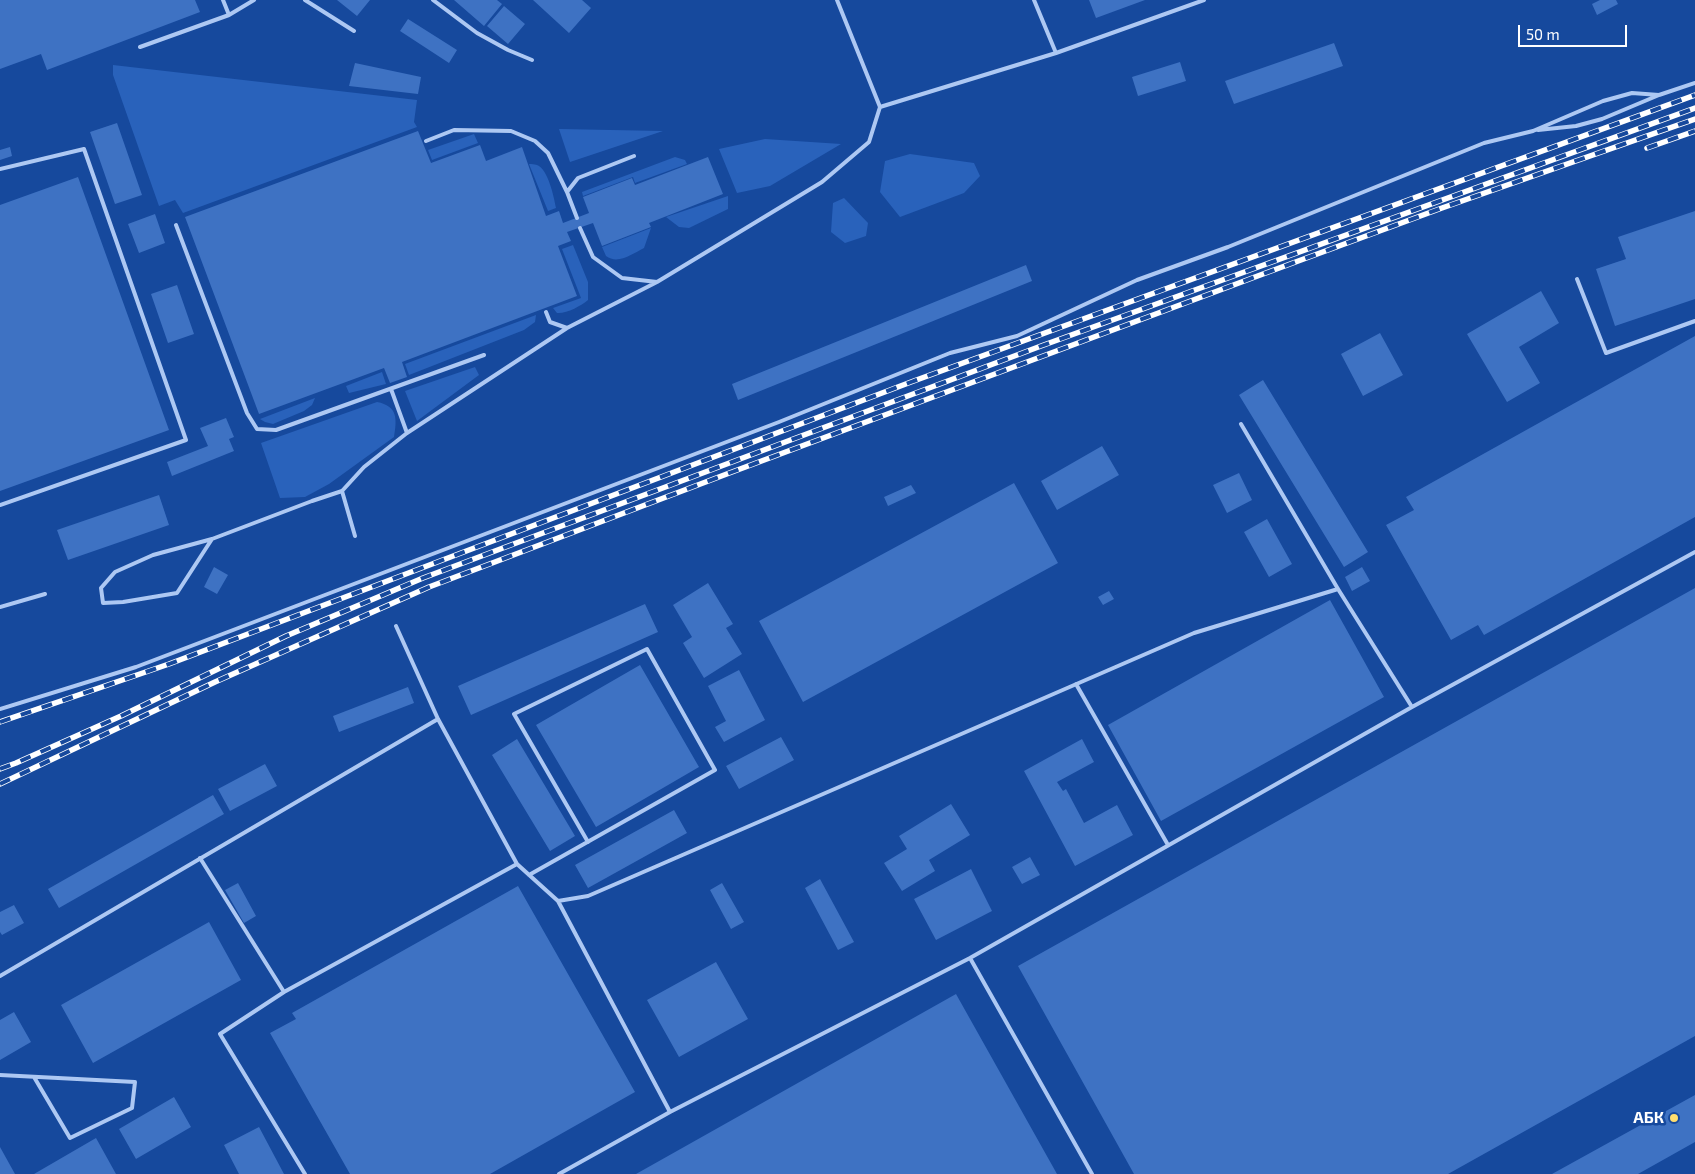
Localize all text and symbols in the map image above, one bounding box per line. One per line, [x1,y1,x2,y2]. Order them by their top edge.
scale bar [1520,15,1629,47]
text: 50 m [1526,25,1560,43]
place label: АБК [1633,1108,1664,1128]
marker: АБК [1668,1112,1680,1124]

